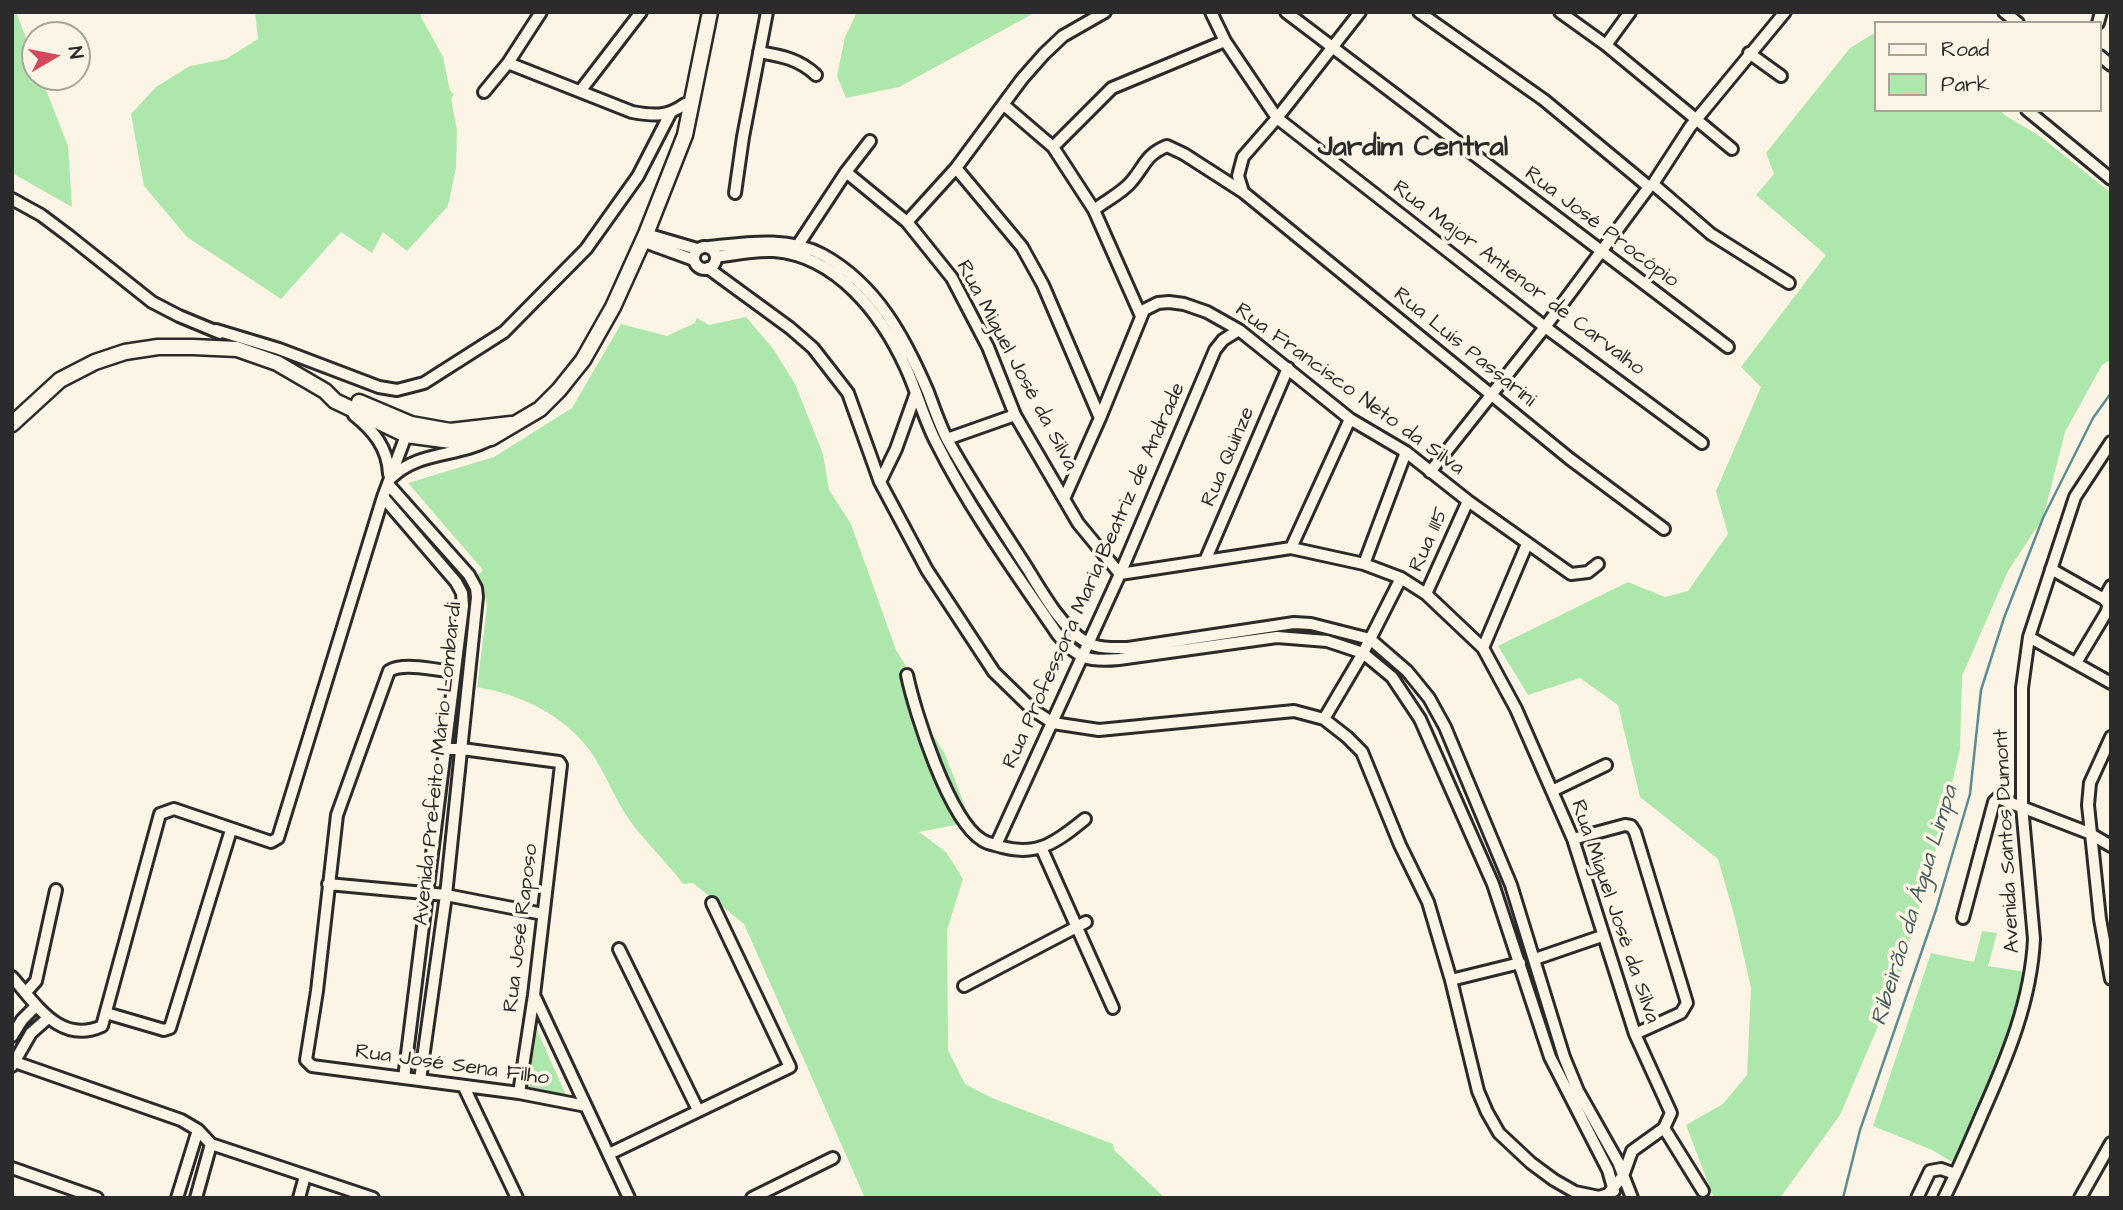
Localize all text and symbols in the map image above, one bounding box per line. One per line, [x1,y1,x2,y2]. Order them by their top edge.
north arrow [21,21,91,91]
legend [1874,21,2102,112]
text: Road [1941,35,1989,64]
text: N [61,44,90,61]
text: Park [1941,70,1990,99]
district label: Jardim Central [1318,132,1508,166]
street label: Rua José Procópio [1519,162,1683,294]
street label: Rua Major Antenor de Carvalho [1387,176,1649,382]
street label: Rua Miguel José da Silva [950,257,1082,475]
street label: Rua Luís Passarini [1388,283,1540,413]
street label: Rua Francisco Neto da Silva [1229,298,1469,482]
street label: Rua Professora Maria Beatriz de Andrade [998,379,1192,773]
street label: Rua Quinze [1197,403,1261,511]
street label: Rua 1115 [1405,504,1455,576]
street label: Avenida Prefeito Mário Lombardi [409,601,469,927]
street label: Avenida Santos Dumont [1990,728,2026,954]
water label: Ribeirão da Água Limpa [1866,783,1966,1029]
street label: Rua Miguel José da Silva [1564,797,1664,1027]
street label: Rua José Raposo [499,842,545,1014]
street label: Rua José Sena Filho [353,1040,551,1092]

